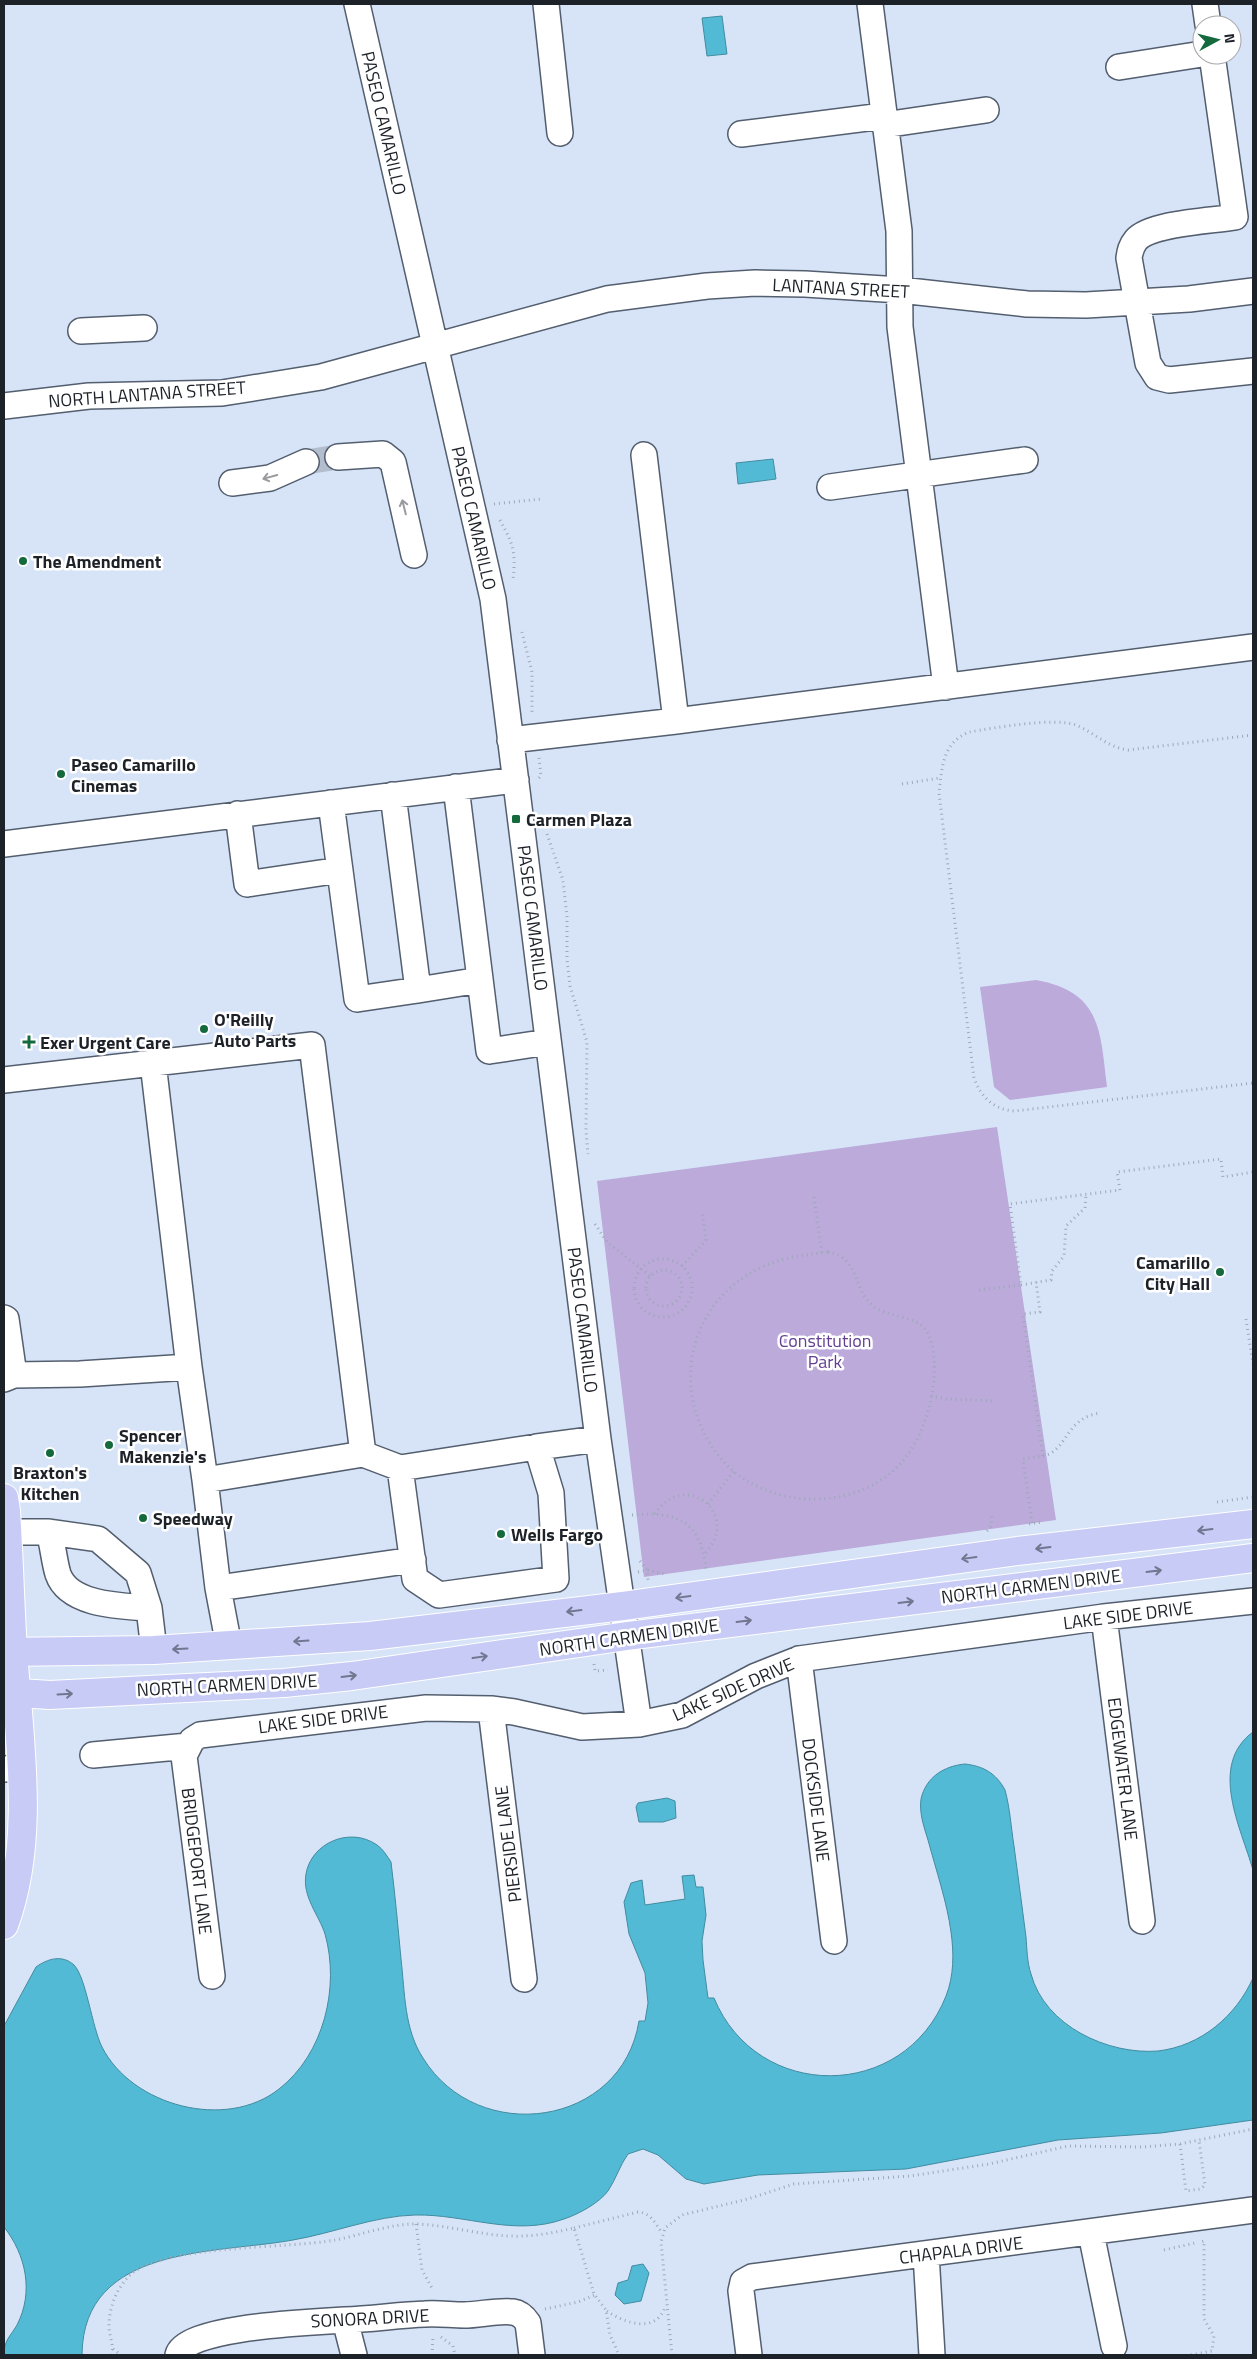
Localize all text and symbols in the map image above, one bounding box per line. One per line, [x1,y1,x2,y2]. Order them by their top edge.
north arrow [1192,15,1242,65]
text: N [1219,32,1241,44]
street label: PASEO CAMARILLO [354,48,414,198]
street label: LANTANA STREET [772,271,911,305]
street label: NORTH LANTANA STREET [47,374,247,414]
street label: PASEO CAMARILLO [444,443,504,593]
one-way arrow [262,472,278,482]
one-way arrow [399,500,409,516]
place label: The Amendment [33,548,162,575]
marker: The Amendment [17,555,29,567]
place label: Paseo Camarillo Cinemas [71,751,196,799]
marker: Paseo Camarillo Cinemas [55,768,67,780]
place label: Carmen Plaza [526,806,632,833]
marker: Carmen Plaza [510,813,522,825]
street label: PASEO CAMARILLO [511,844,555,992]
place label: O'Reilly Auto Parts [214,1006,296,1054]
marker: O'Reilly Auto Parts [198,1023,210,1035]
place label: Exer Urgent Care [40,1029,171,1056]
marker: Exer Urgent Care [22,1035,36,1049]
street label: PASEO CAMARILLO [561,1246,605,1394]
place label: Camarillo City Hall [1136,1249,1210,1297]
marker: Camarillo City Hall [1214,1266,1226,1278]
park label: Constitution Park [779,1327,871,1375]
place label: Spencer Makenzie's [119,1422,207,1470]
marker: Spencer Makenzie's [103,1439,115,1451]
marker: Braxton's Kitchen [44,1447,56,1459]
place label: Braxton's Kitchen [13,1459,87,1507]
place label: Speedway [153,1505,233,1532]
marker: Speedway [137,1512,149,1524]
place label: Wells Fargo [511,1521,603,1548]
one-way arrow [1197,1525,1213,1535]
marker: Wells Fargo [495,1528,507,1540]
one-way arrow [1036,1543,1052,1553]
one-way arrow [961,1553,977,1563]
street label: NORTH CARMEN DRIVE [940,1562,1122,1610]
one-way arrow [1146,1566,1162,1576]
one-way arrow [676,1592,692,1602]
street label: LAKE SIDE DRIVE [1061,1594,1195,1636]
one-way arrow [897,1597,913,1607]
one-way arrow [566,1606,582,1616]
street label: NORTH CARMEN DRIVE [538,1611,720,1663]
one-way arrow [736,1616,752,1626]
one-way arrow [293,1637,309,1646]
one-way arrow [173,1644,189,1653]
street label: LAKE SIDE DRIVE [668,1650,798,1728]
one-way arrow [471,1652,487,1662]
street label: NORTH CARMEN DRIVE [136,1667,318,1703]
one-way arrow [341,1671,357,1681]
one-way arrow [57,1689,73,1698]
street label: EDGEWATER LANE [1101,1696,1145,1842]
street label: LAKE SIDE DRIVE [256,1698,390,1740]
street label: DOCKSIDE LANE [795,1736,837,1864]
street label: PIERSIDE LANE [487,1784,529,1904]
street label: BRIDGEPORT LANE [175,1786,219,1936]
street label: CHAPALA DRIVE [898,2229,1024,2271]
street label: SONORA DRIVE [310,2301,430,2335]

